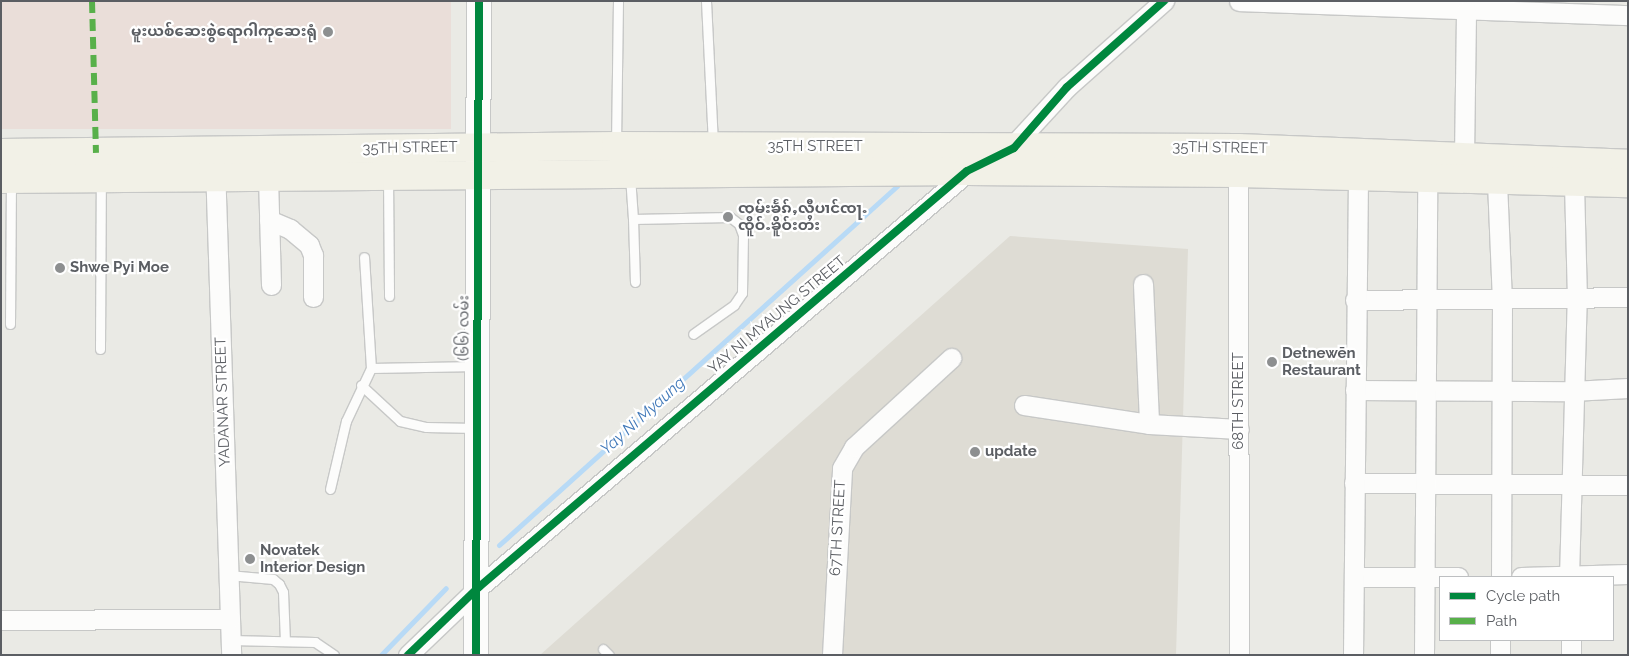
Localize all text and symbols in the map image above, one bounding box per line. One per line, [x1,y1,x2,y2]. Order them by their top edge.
place label: မူးယစ်ဆေးစွဲရောဂါကုဆေးရုံ [131,23,317,41]
marker: မူးယစ်ဆေးစွဲရောဂါကုဆေးရုံ [321,25,335,39]
street label: 35TH STREET [362,138,458,158]
street label: 35TH STREET [767,138,863,156]
street label: 35TH STREET [1172,138,1268,158]
place label: ၸုမ်းၶႅၵ်ႇလီပၢင်ၸႃႉ ၸိူဝ်ႉၶိူဝ်းတႆး [738,199,868,234]
marker: ၸုမ်းၶႅၵ်ႇလီပၢင်ၸႃႉ ၸိူဝ်ႉၶိူဝ်းတႆး [722,211,734,223]
street label: YAY NI MYAUNG STREET [704,252,850,378]
place label: Shwe Pyi Moe [70,259,169,277]
marker: Shwe Pyi Moe [54,262,66,274]
street label: (၆၆) လမ်း [455,295,473,361]
street label: YADANAR STREET [212,337,234,467]
place label: Detnewēn Restaurant [1282,344,1361,379]
street label: 68TH STREET [1230,352,1248,450]
marker: Detnewēn Restaurant [1266,356,1278,368]
water label: Yay Ni Myaung [597,373,689,459]
place label: update [985,443,1037,461]
marker: update [969,446,981,458]
street label: 67TH STREET [826,479,850,577]
place label: Novatek Interior Design [260,541,366,576]
marker: Novatek Interior Design [244,553,256,565]
legend [1439,576,1614,641]
text: Cycle path [1486,587,1560,605]
text: Path [1486,612,1517,630]

